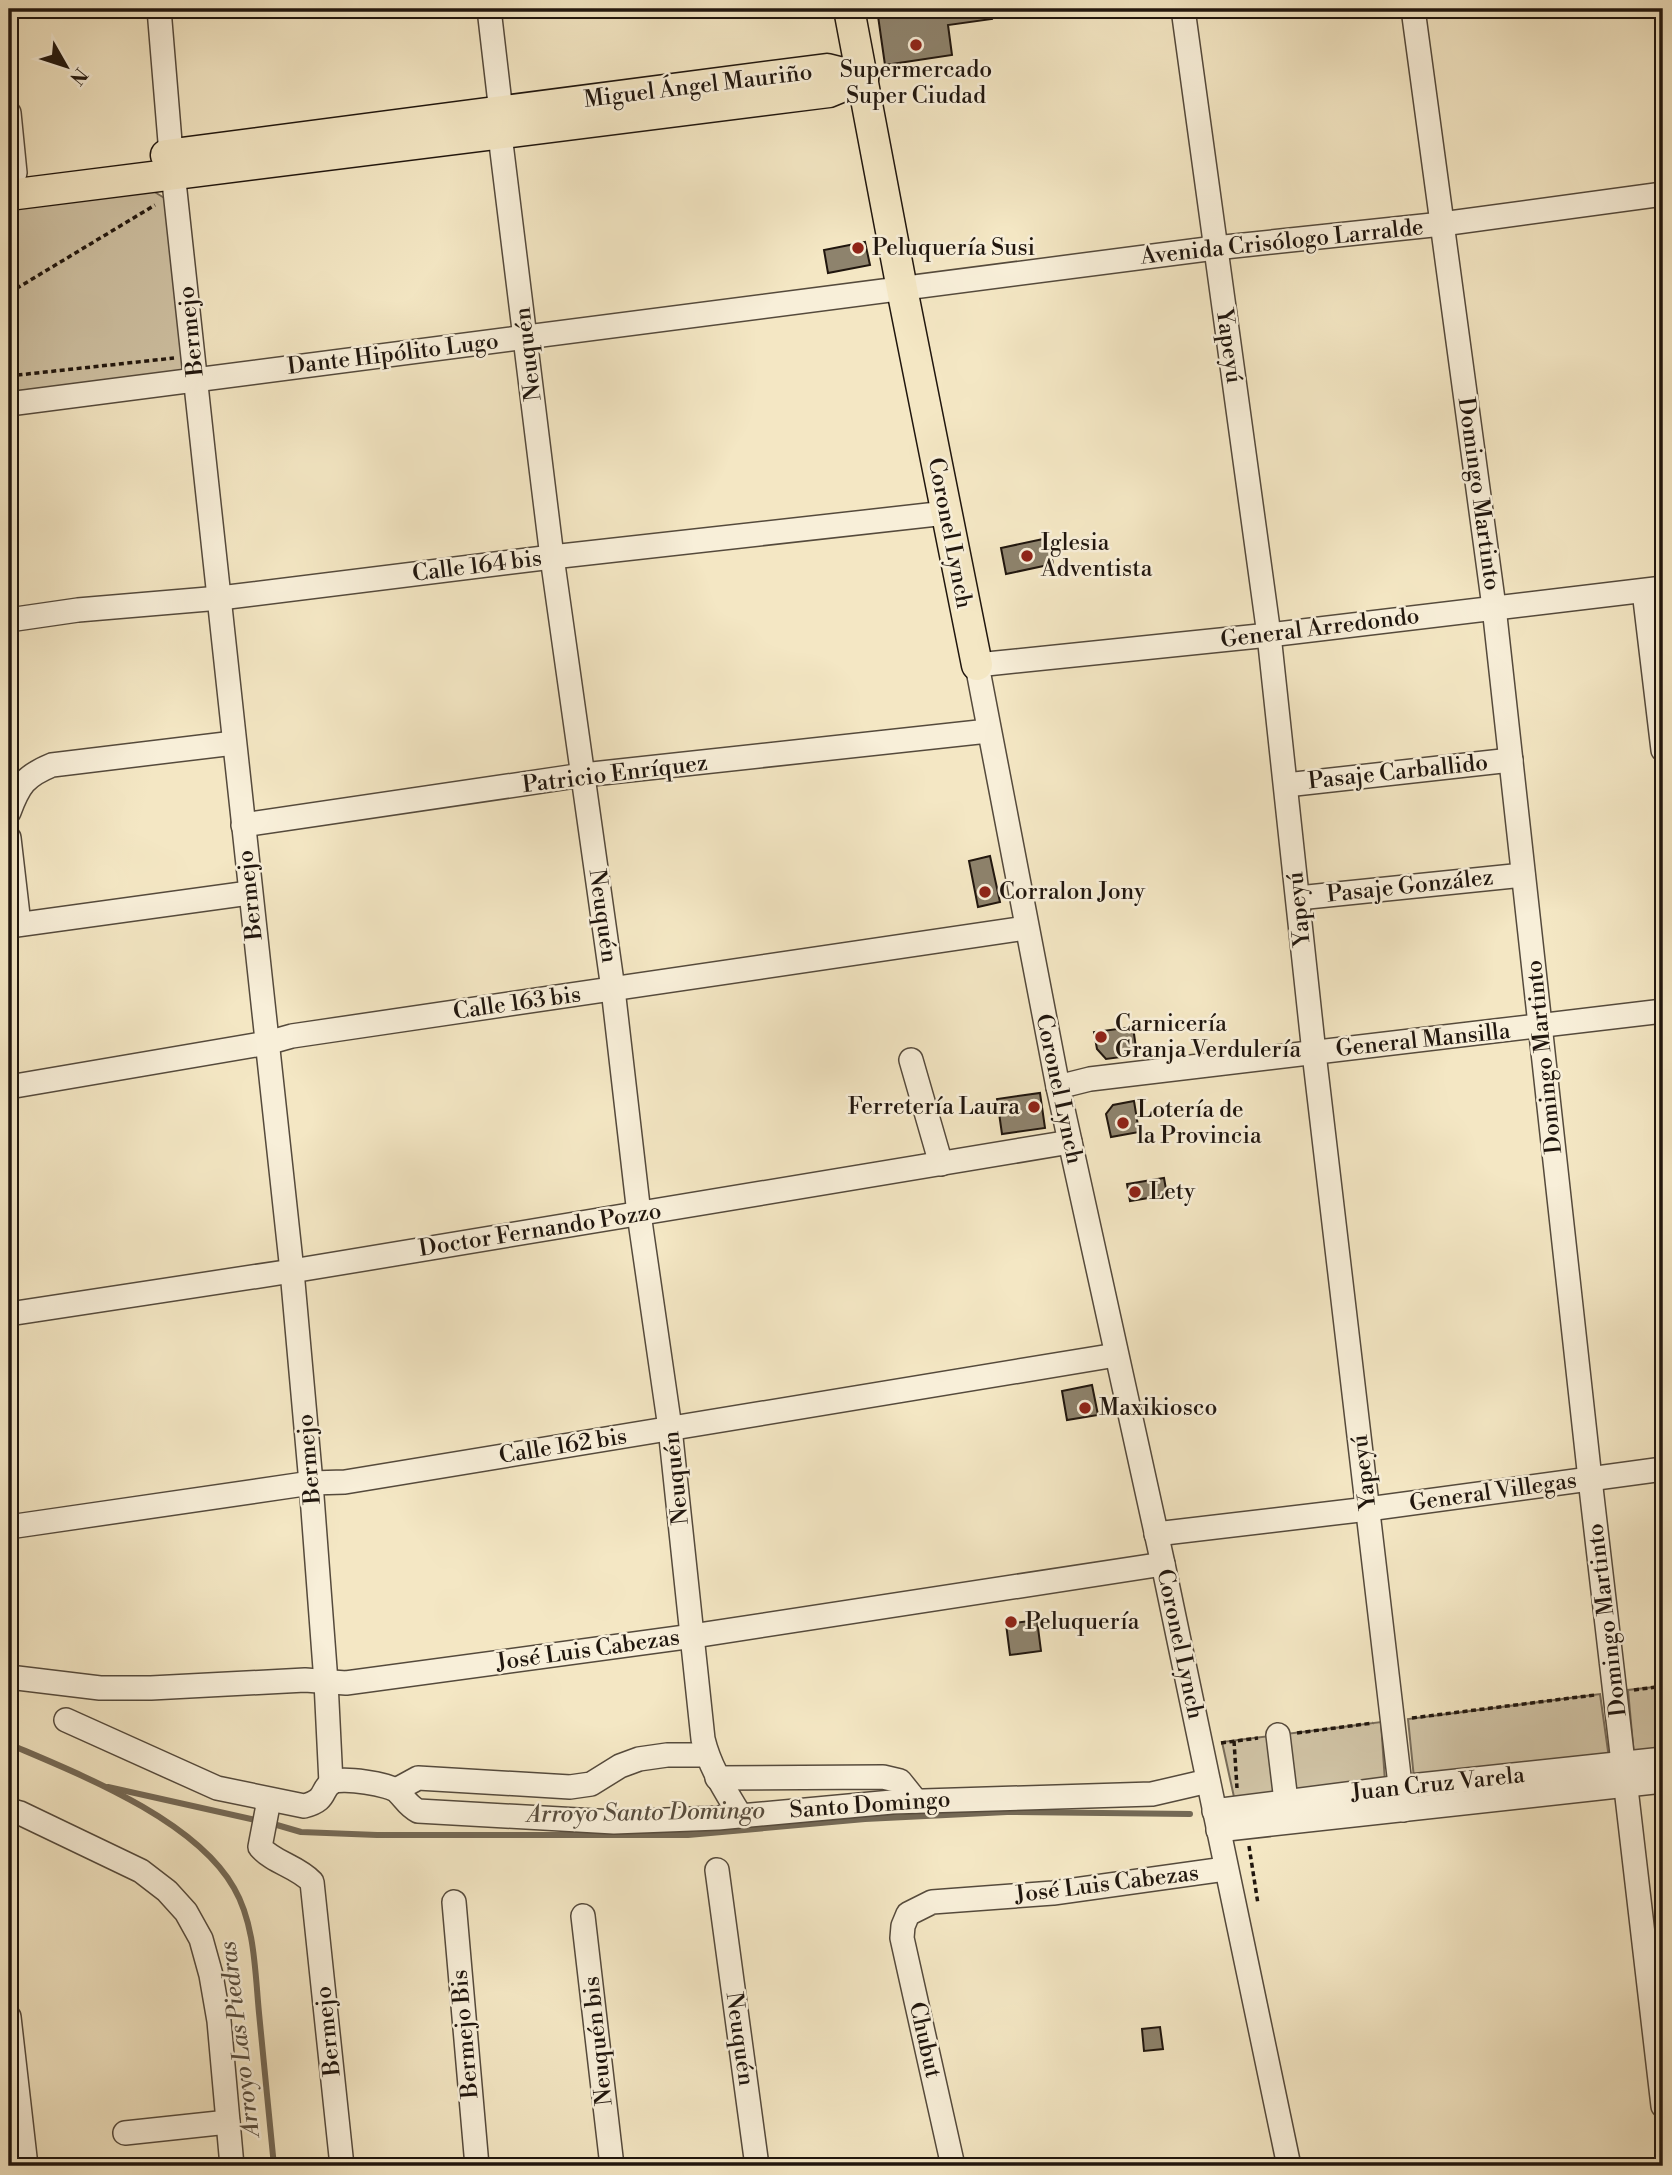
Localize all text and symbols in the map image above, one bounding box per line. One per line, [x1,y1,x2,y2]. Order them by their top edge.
north arrow [32,32,102,102]
marker: Supermercado Super Ciudad [908,37,924,53]
street label: Miguel Ángel Mauriño [582,56,814,114]
place label: Supermercado Super Ciudad [840,56,992,110]
text: N [64,63,92,89]
street label: Avenida Crisólogo Larralde [1138,213,1425,271]
place label: Peluquería Susi [872,234,1035,262]
marker: Peluquería Susi [850,240,866,256]
street label: Bermejo [172,285,210,378]
street label: Neuquén [508,305,548,402]
street label: Yapeyú [1210,306,1248,385]
street label: Dante Hipólito Lugo [286,327,500,381]
street label: Domingo Martinto [1452,396,1506,592]
street label: Coronel Lynch [922,455,978,611]
place label: Iglesia Adventista [1040,529,1153,583]
street label: Calle 164 bis [411,544,543,588]
marker: Iglesia Adventista [1019,548,1035,564]
street label: General Arredondo [1219,602,1421,654]
street label: Patricio Enríquez [521,749,709,799]
street label: Pasaje Carballido [1307,749,1489,795]
street label: Bermejo [231,849,269,942]
street label: Pasaje González [1325,863,1495,909]
street label: Neuquén [583,867,623,965]
street label: Yapeyú [1281,870,1317,949]
place label: Corralon Jony [999,878,1146,906]
marker: Corralon Jony [977,884,993,900]
street label: Domingo Martinto [1520,959,1568,1155]
street label: Calle 163 bis [451,980,583,1026]
place label: Carnicería Granja Verdulería [1115,1010,1302,1064]
street label: Coronel Lynch [1029,1011,1089,1167]
street label: General Mansilla [1334,1017,1512,1063]
marker: Carnicería Granja Verdulería [1093,1029,1109,1045]
place label: Ferretería Laura [848,1093,1020,1121]
place label: Lotería de la Provincia [1137,1096,1262,1150]
marker: Ferretería Laura [1026,1099,1042,1115]
marker: Lotería de la Provincia [1115,1115,1131,1131]
place label: Lety [1149,1178,1196,1206]
marker: Lety [1127,1184,1143,1200]
street label: Doctor Fernando Pozzo [417,1197,663,1263]
place label: Maxikiosco [1099,1394,1217,1422]
marker: Maxikiosco [1077,1400,1093,1416]
street label: Bermejo [291,1413,327,1506]
street label: Calle 162 bis [497,1422,629,1470]
street label: Neuquén [657,1429,695,1526]
street label: Yapeyú [1346,1433,1383,1512]
street label: General Villegas [1408,1466,1578,1518]
street label: Domingo Martinto [1581,1522,1633,1718]
street label: Coronel Lynch [1150,1566,1210,1722]
place label: Peluquería [1025,1608,1140,1636]
marker: Peluquería [1003,1614,1019,1630]
street label: José Luis Cabezas [494,1623,681,1677]
street label: Juan Cruz Varela [1349,1761,1526,1807]
street label: Santo Domingo [789,1785,951,1825]
water label: Arroyo Santo Domingo [524,1796,765,1830]
street label: José Luis Cabezas [1013,1859,1200,1909]
water label: Arroyo Las Piedras [213,1939,267,2141]
street label: Bermejo Bis [445,1969,485,2100]
street label: Neuquén bis [577,1975,619,2107]
street label: Bermejo [309,1985,347,2078]
street label: Neuquén [720,1990,760,2088]
street label: Chubut [903,1999,947,2081]

